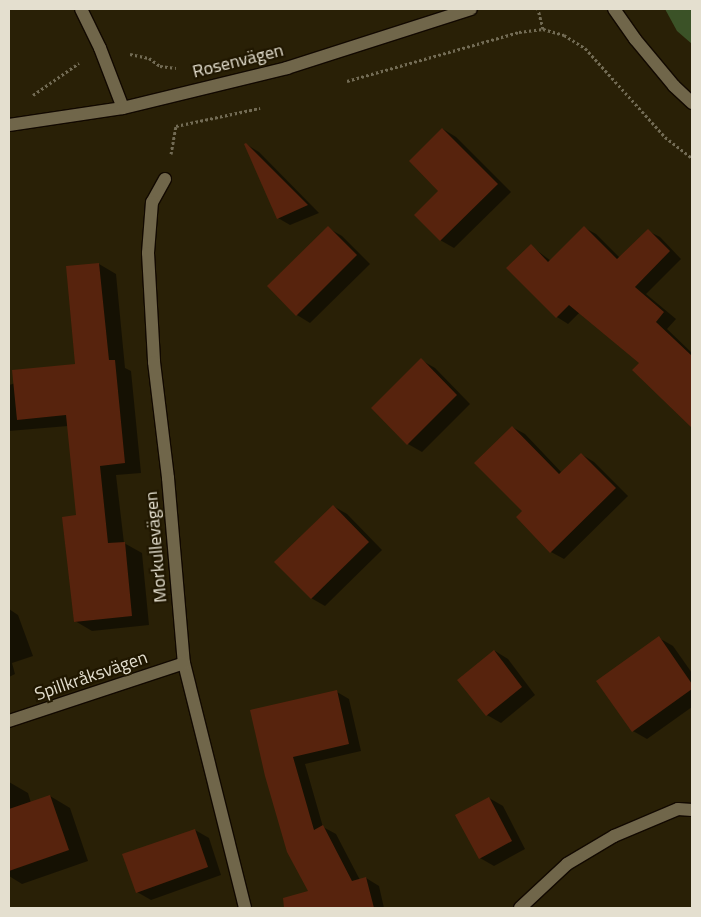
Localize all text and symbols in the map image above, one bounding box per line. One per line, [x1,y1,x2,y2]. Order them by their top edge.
street label: Rosenvägen [190,39,286,83]
street label: Morkullevägen [140,490,172,604]
street label: Spillkråksvägen [32,647,150,705]

